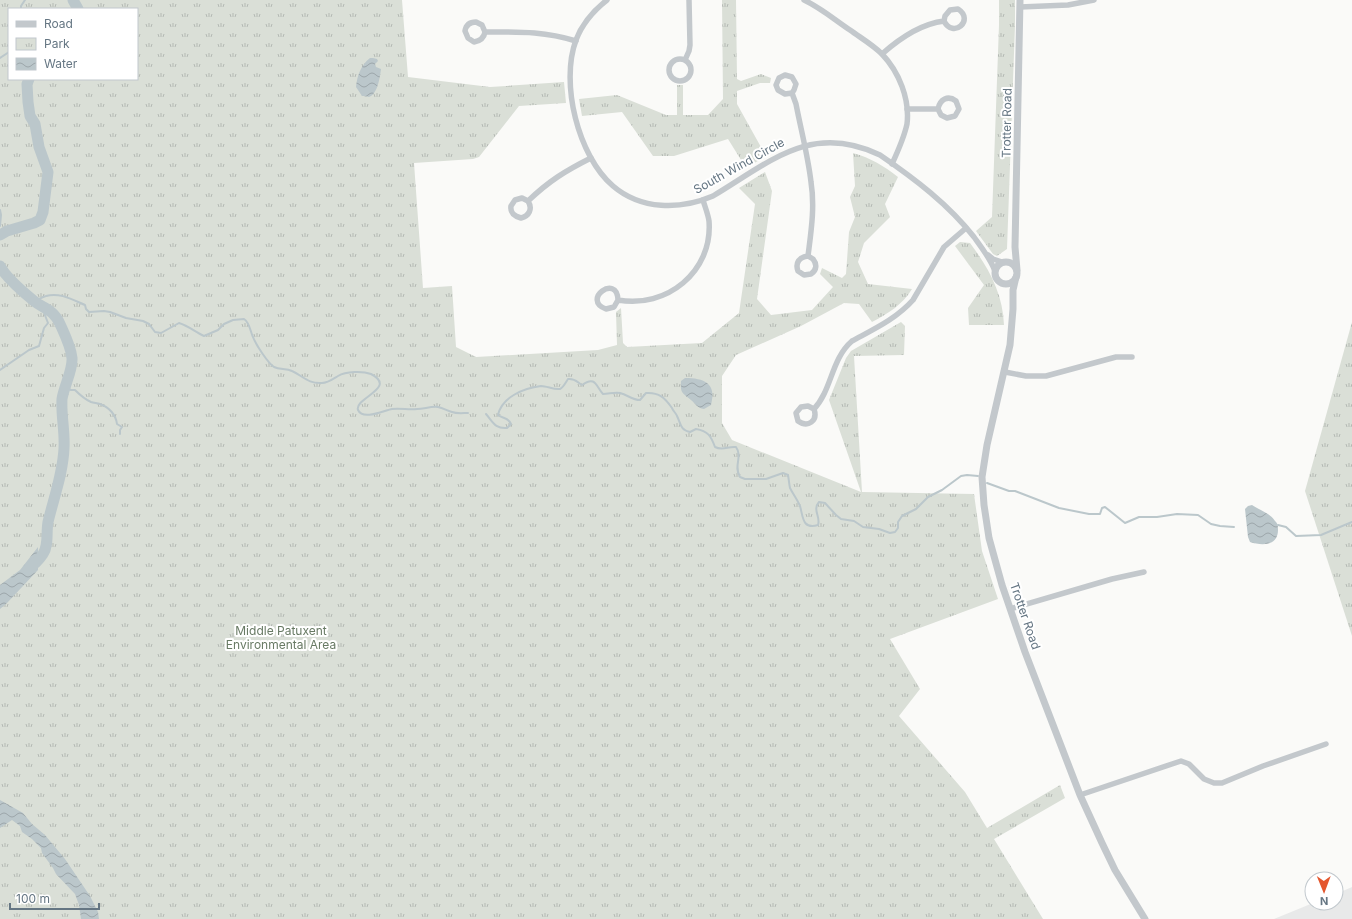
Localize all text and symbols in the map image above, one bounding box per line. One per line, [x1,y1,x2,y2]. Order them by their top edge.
legend [8,8,138,80]
text: Road [44,16,73,31]
text: Park [44,36,70,51]
text: Water [44,56,78,71]
street label: Trotter Road [998,88,1015,158]
street label: South Wind Circle [691,134,787,197]
street label: Trotter Road [1007,580,1044,651]
park label: Middle Patuxent Environmental Area [226,623,336,652]
north arrow [1304,871,1344,911]
scale bar [10,885,99,911]
text: 100 m [16,891,50,906]
text: N [1320,894,1328,908]

